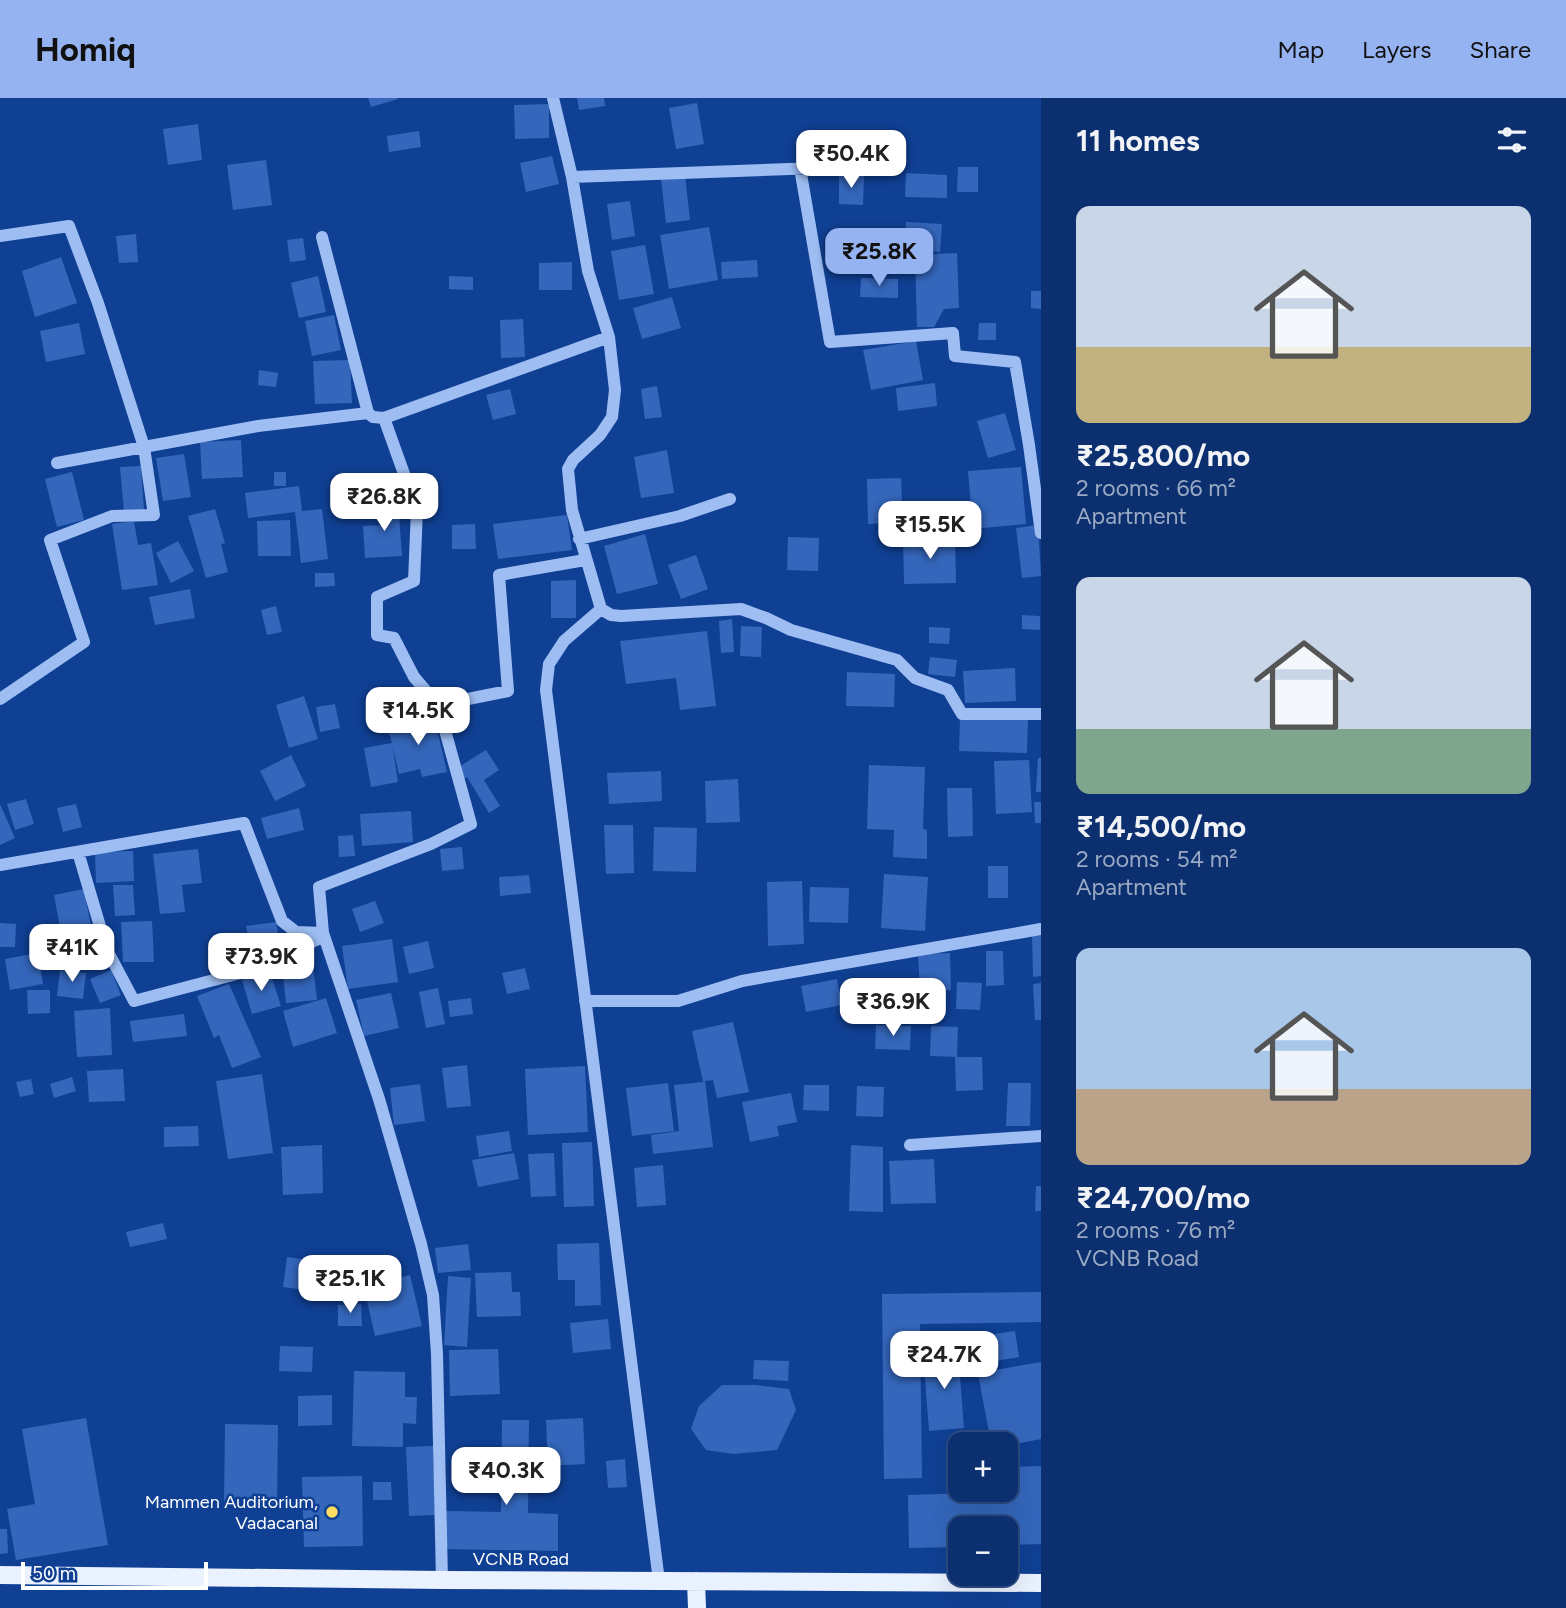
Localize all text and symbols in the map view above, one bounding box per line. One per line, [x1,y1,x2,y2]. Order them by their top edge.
text: Homiq [35,30,136,69]
text: Map [1277,35,1324,64]
text: Layers [1362,35,1431,64]
text: Share [1469,35,1531,64]
icon: filters [1493,121,1531,159]
text: 11 homes [1076,122,1200,159]
pin: ₹50.4K [794,130,908,190]
text: ₹50.4K [812,139,890,167]
pin: ₹25.8K [822,228,936,288]
text: ₹25.8K [841,237,917,265]
icon: home [1241,251,1367,377]
text: ₹25,800/mo [1076,437,1250,474]
pin: ₹26.8K [327,474,441,533]
text: 2 rooms · 66 m² [1076,474,1236,502]
text: ₹26.8K [346,482,422,510]
pin: ₹15.5K [873,502,987,561]
text: Apartment [1076,502,1187,530]
text: ₹15.5K [894,510,966,538]
icon: home [1241,622,1367,748]
pin: ₹14.5K [361,688,475,747]
text: ₹14.5K [382,696,454,724]
text: ₹14,500/mo [1076,808,1246,845]
text: 2 rooms · 54 m² [1076,845,1238,873]
text: Apartment [1076,873,1187,901]
pin: ₹41K [31,924,113,984]
text: ₹41K [45,933,99,961]
pin: ₹73.9K [204,934,318,993]
text: ₹73.9K [224,942,298,970]
pin: ₹36.9K [836,978,950,1038]
text: ₹36.9K [856,987,930,1015]
icon: home [1241,993,1367,1119]
text: ₹24,700/mo [1076,1179,1250,1216]
text: 2 rooms · 76 m² [1076,1216,1235,1244]
text: VCNB Road [1076,1244,1199,1272]
pin: ₹25.1K [293,1256,407,1315]
text: ₹25.1K [314,1264,386,1292]
pin: ₹24.7K [887,1332,1001,1391]
text: ₹24.7K [906,1340,982,1368]
map controls [948,1432,1018,1586]
button: + [948,1432,1018,1502]
pin: ₹40.3K [449,1448,563,1507]
text: ₹40.3K [467,1456,545,1484]
place label: Mammen Auditorium, Vadacanal [145,1491,318,1534]
marker: Mammen Auditorium, Vadacanal [324,1504,340,1520]
button: − [948,1516,1018,1586]
street label: VCNB Road [473,1548,569,1570]
scale bar [21,1559,208,1591]
text: 50 m [32,1562,76,1585]

